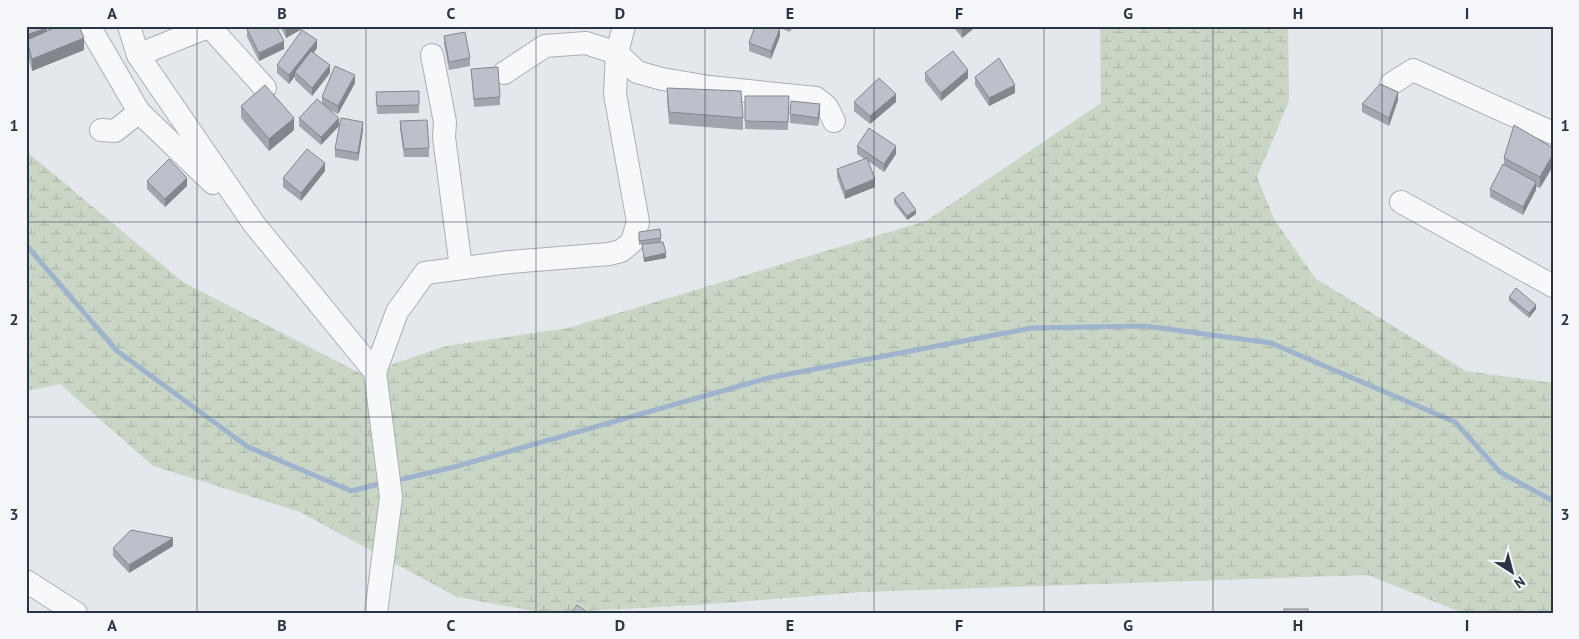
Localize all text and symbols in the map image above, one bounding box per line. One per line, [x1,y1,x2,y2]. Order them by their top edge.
text: A [107,3,117,23]
text: B [277,3,287,23]
text: C [447,3,456,23]
text: D [615,3,625,23]
text: E [786,3,794,23]
text: F [955,3,963,23]
text: G [1123,3,1133,23]
text: H [1293,3,1303,23]
text: I [1465,3,1469,23]
text: 1 [9,115,19,135]
text: 1 [1560,115,1570,135]
text: 2 [9,309,19,329]
text: 2 [1560,309,1570,329]
text: 3 [9,504,19,524]
text: 3 [1560,504,1570,524]
north arrow [1486,546,1536,596]
text: N [1511,573,1529,593]
text: A [107,615,117,635]
text: B [277,615,287,635]
text: C [447,615,456,635]
text: D [615,615,625,635]
text: E [786,615,794,635]
text: F [955,615,963,635]
text: G [1123,615,1133,635]
text: H [1293,615,1303,635]
text: I [1465,615,1469,635]

